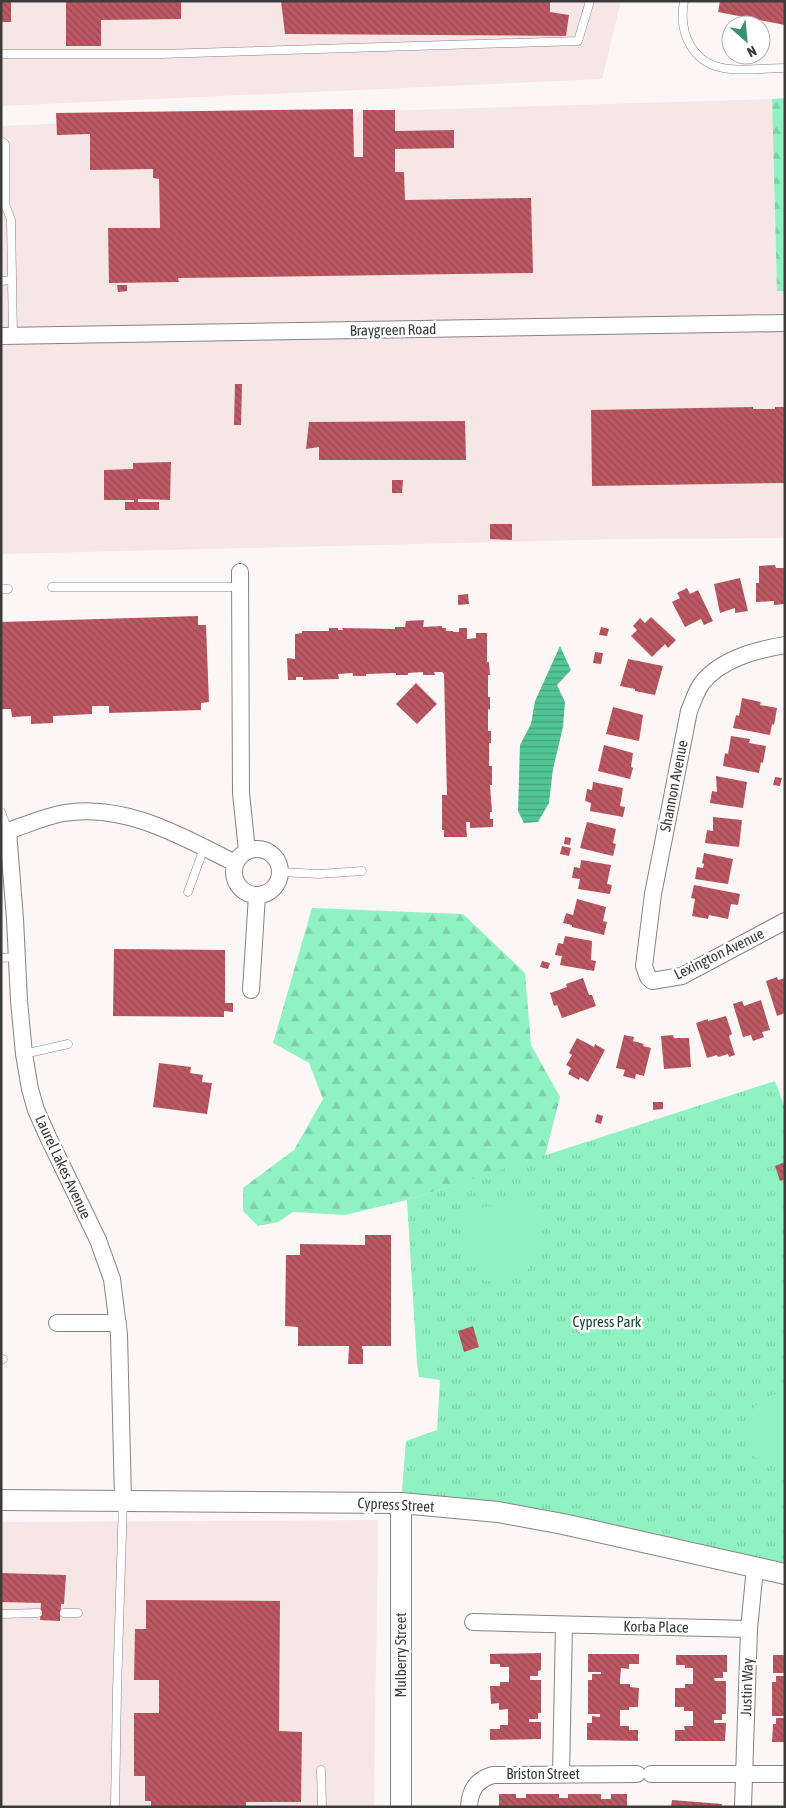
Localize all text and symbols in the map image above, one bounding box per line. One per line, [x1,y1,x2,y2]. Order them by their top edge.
north arrow [721,15,771,65]
text: N [745,43,759,61]
street label: Braygreen Road [349,320,437,339]
street label: Shannon Avenue [656,738,691,833]
street label: Lexington Avenue [671,924,767,983]
street label: Laurel Lakes Avenue [32,1112,95,1221]
park label: Cypress Park [573,1313,642,1330]
street label: Cypress Street [357,1494,435,1515]
street label: Mulberry Street [392,1612,409,1698]
street label: Korba Place [623,1617,689,1636]
street label: Justin Way [737,1658,756,1716]
street label: Briston Street [506,1765,580,1782]

